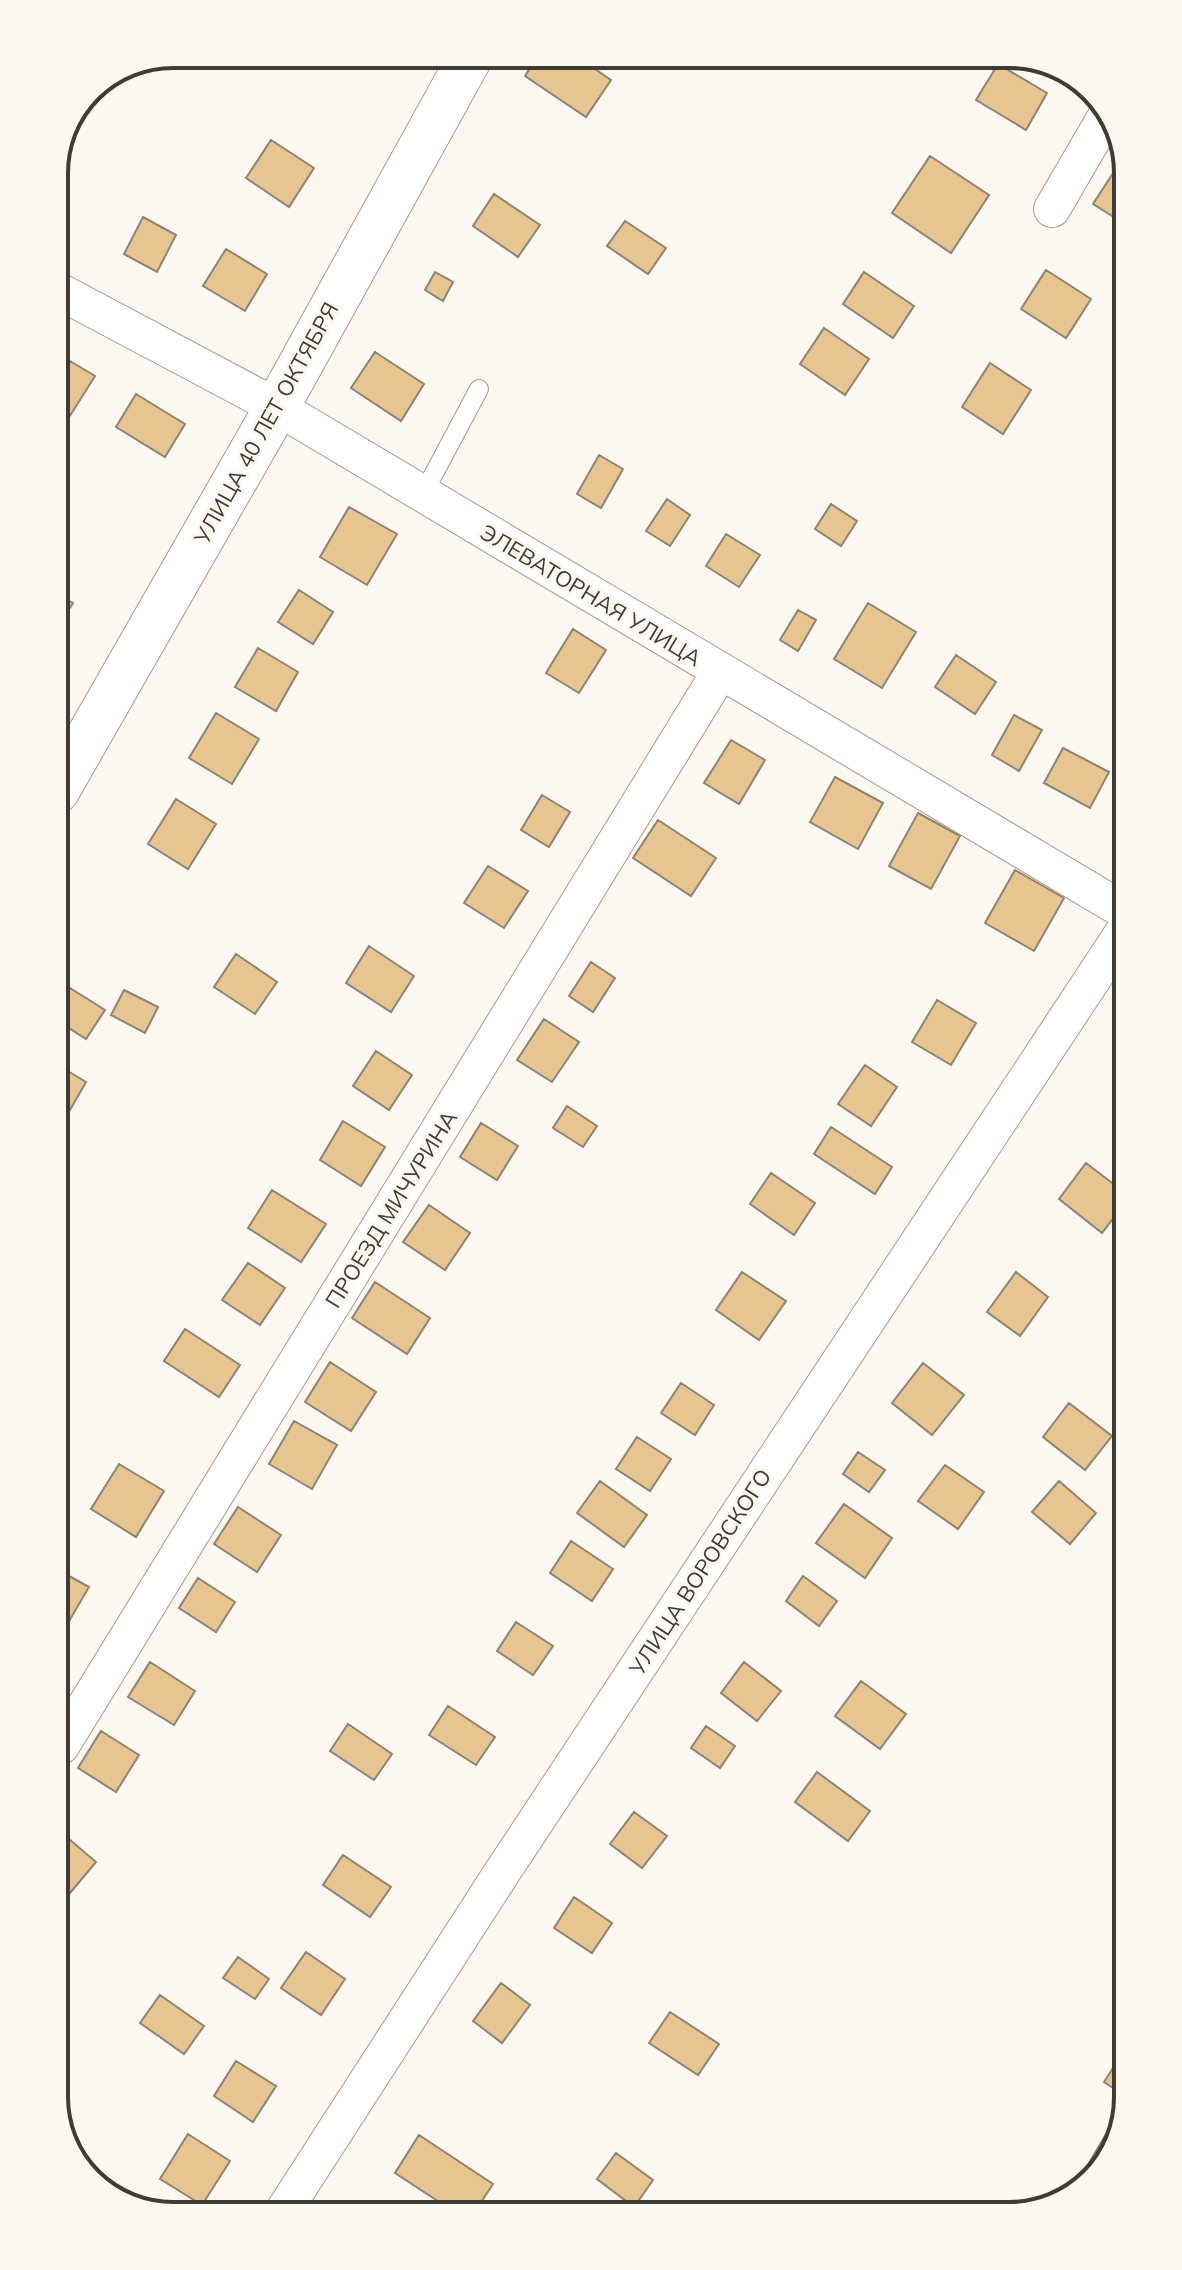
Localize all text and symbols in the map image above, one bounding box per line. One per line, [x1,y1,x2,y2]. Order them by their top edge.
street label: УЛИЦА 40 ЛЕТ ОКТЯБРЯ [187,297,344,550]
street label: ЭЛЕВАТОРНАЯ УЛИЦА [475,518,707,672]
street label: ПРОЕЗД МИЧУРИНА [319,1105,463,1313]
street label: УЛИЦА ВОРОВСКОГО [622,1463,777,1681]

